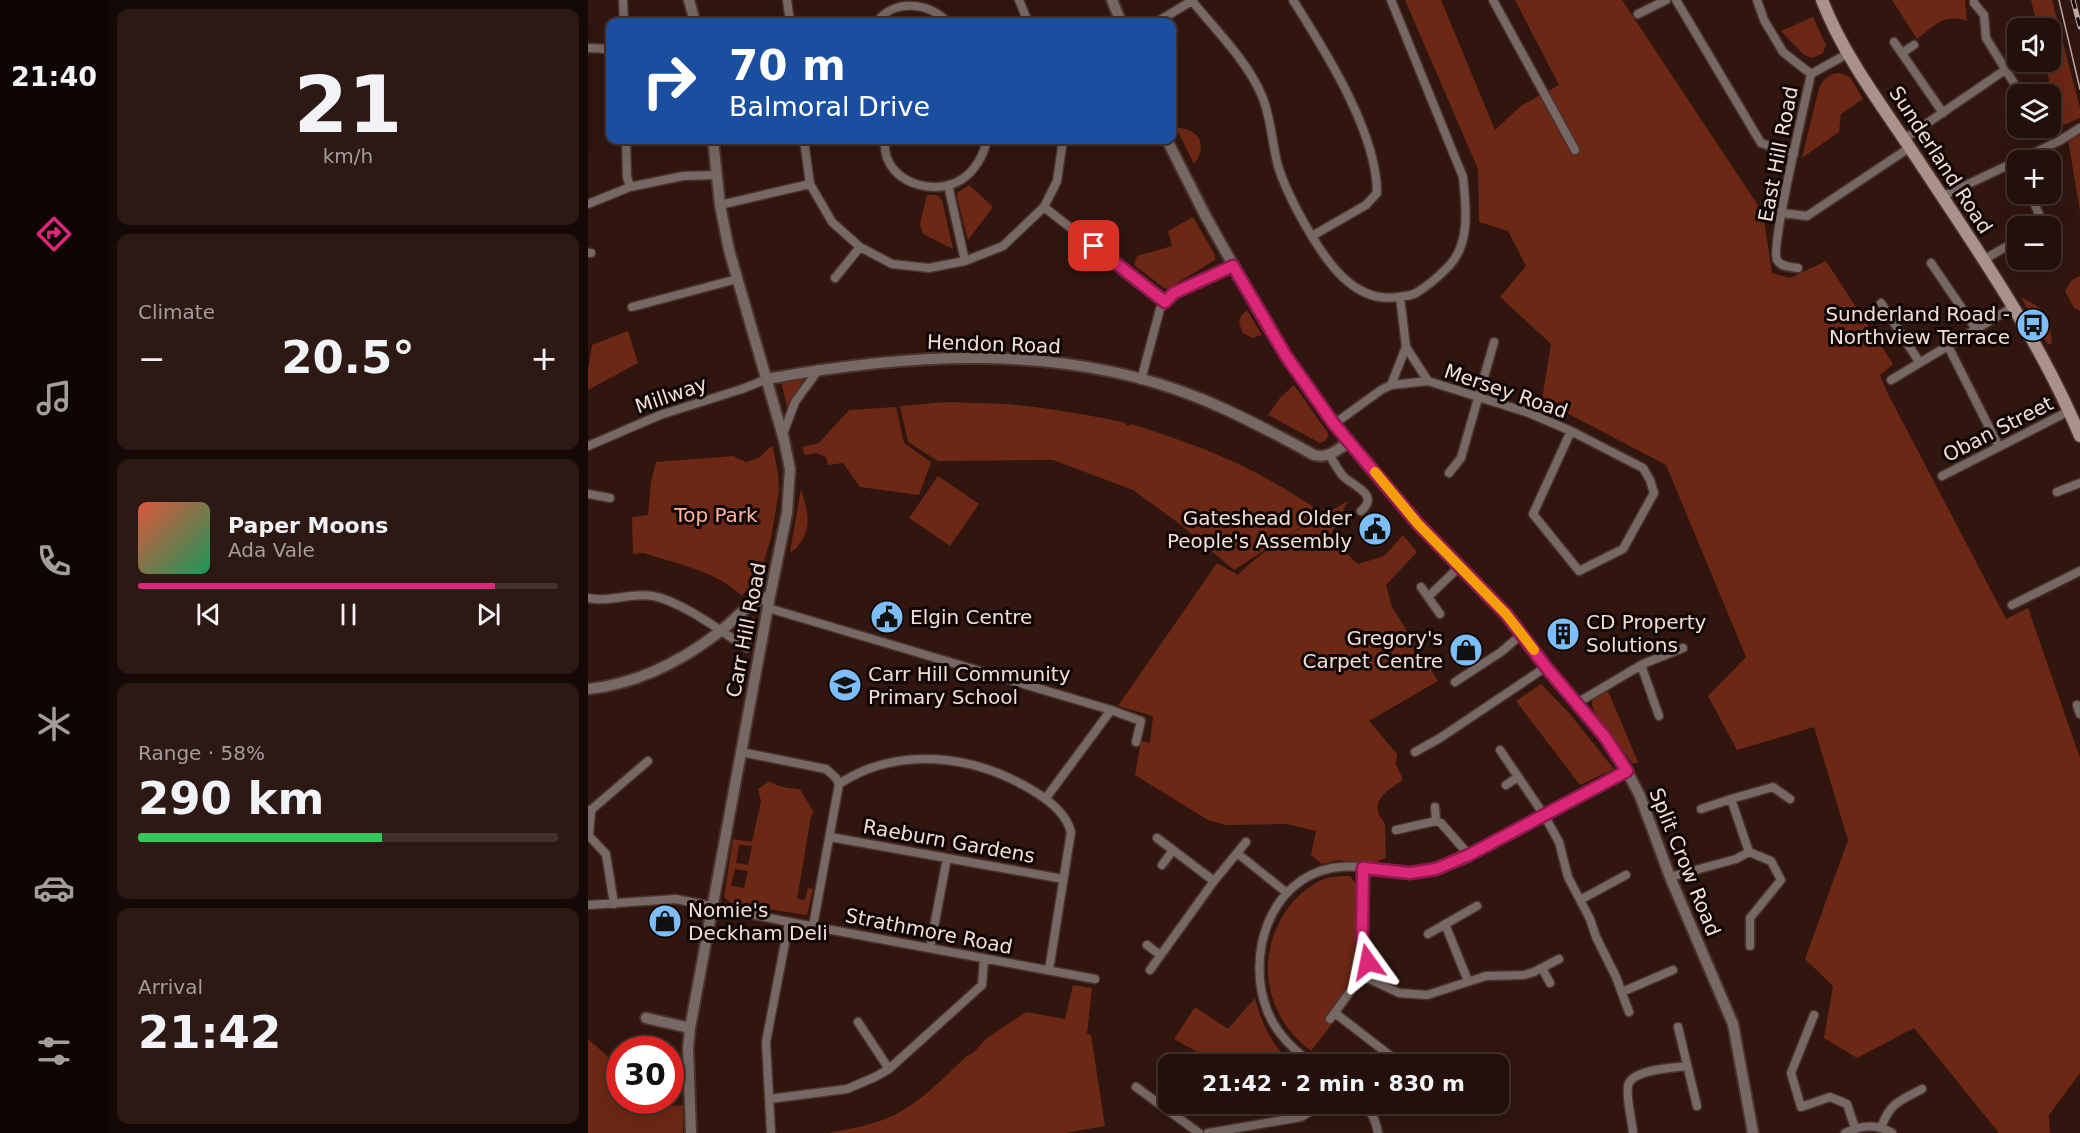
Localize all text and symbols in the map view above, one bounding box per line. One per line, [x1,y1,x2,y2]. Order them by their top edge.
map controls [2007,18,2061,270]
button: sound [2007,18,2061,72]
text: 70 m [729,41,846,90]
icon: right [630,42,708,120]
text: 21 [294,60,402,150]
text: 21:40 [11,61,97,92]
street label: Sunderland Road [1884,82,1998,238]
street label: East Hill Road [1753,84,1803,224]
button: layers [2007,84,2061,138]
text: Balmoral Drive [729,91,930,122]
text: km/h [323,144,373,168]
button: + [2007,150,2061,204]
icon: directions [33,213,75,255]
button: − [2007,216,2061,270]
pin [1068,220,1119,271]
icon: arrive [1077,229,1110,262]
text: Climate [138,300,215,324]
place label: Sunderland Road - Northview Terrace [1825,302,2010,349]
bus stop icon: Sunderland Road - Northview Terrace [2015,307,2051,343]
street label: Hendon Road [927,330,1061,358]
text: 20.5° [281,331,415,384]
text: − [138,339,166,378]
text: + [530,339,558,378]
street label: Mersey Road [1441,359,1571,423]
street label: Millway [632,371,710,418]
icon: music [33,377,75,419]
street label: Oban Street [1939,391,2057,467]
park label: Top Park [673,503,758,527]
place label: Gateshead Older People's Assembly [1167,506,1353,553]
public building icon: Gateshead Older People's Assembly [1357,511,1393,547]
text: Paper Moons [228,513,388,538]
text: Ada Vale [228,538,315,562]
icon: phone [33,540,75,582]
street label: Carr Hill Road [721,560,771,700]
icon: previous [192,598,225,631]
icon: pause [332,598,365,631]
icon: next [472,598,505,631]
public building icon: Elgin Centre [869,599,905,635]
place label: Elgin Centre [910,605,1032,629]
place label: CD Property Solutions [1586,610,1707,657]
building icon: CD Property Solutions [1545,616,1581,652]
place label: Gregory's Carpet Centre [1302,626,1443,673]
shop icon: Gregory's Carpet Centre [1448,632,1484,668]
place label: Carr Hill Community Primary School [868,662,1071,709]
school or university icon: Carr Hill Community Primary School [827,667,863,703]
icon: climate [33,703,75,745]
text: Range · 58% [138,741,265,765]
text: 290 km [138,772,324,825]
street label: Split Crow Road [1644,784,1726,940]
street label: Raeburn Gardens [861,814,1037,868]
icon: car [33,867,75,909]
place label: Nomie's Deckham Deli [688,898,828,945]
shop icon: Nomie's Deckham Deli [647,903,683,939]
street label: Strathmore Road [843,903,1015,959]
position arrow [1336,930,1400,994]
text: Arrival [138,975,203,999]
text: 21:42 [138,1006,281,1059]
icon: filters [33,1030,75,1072]
speed limit sign: 30 [606,1036,684,1114]
text: 21:42 · 2 min · 830 m [1202,1071,1465,1096]

